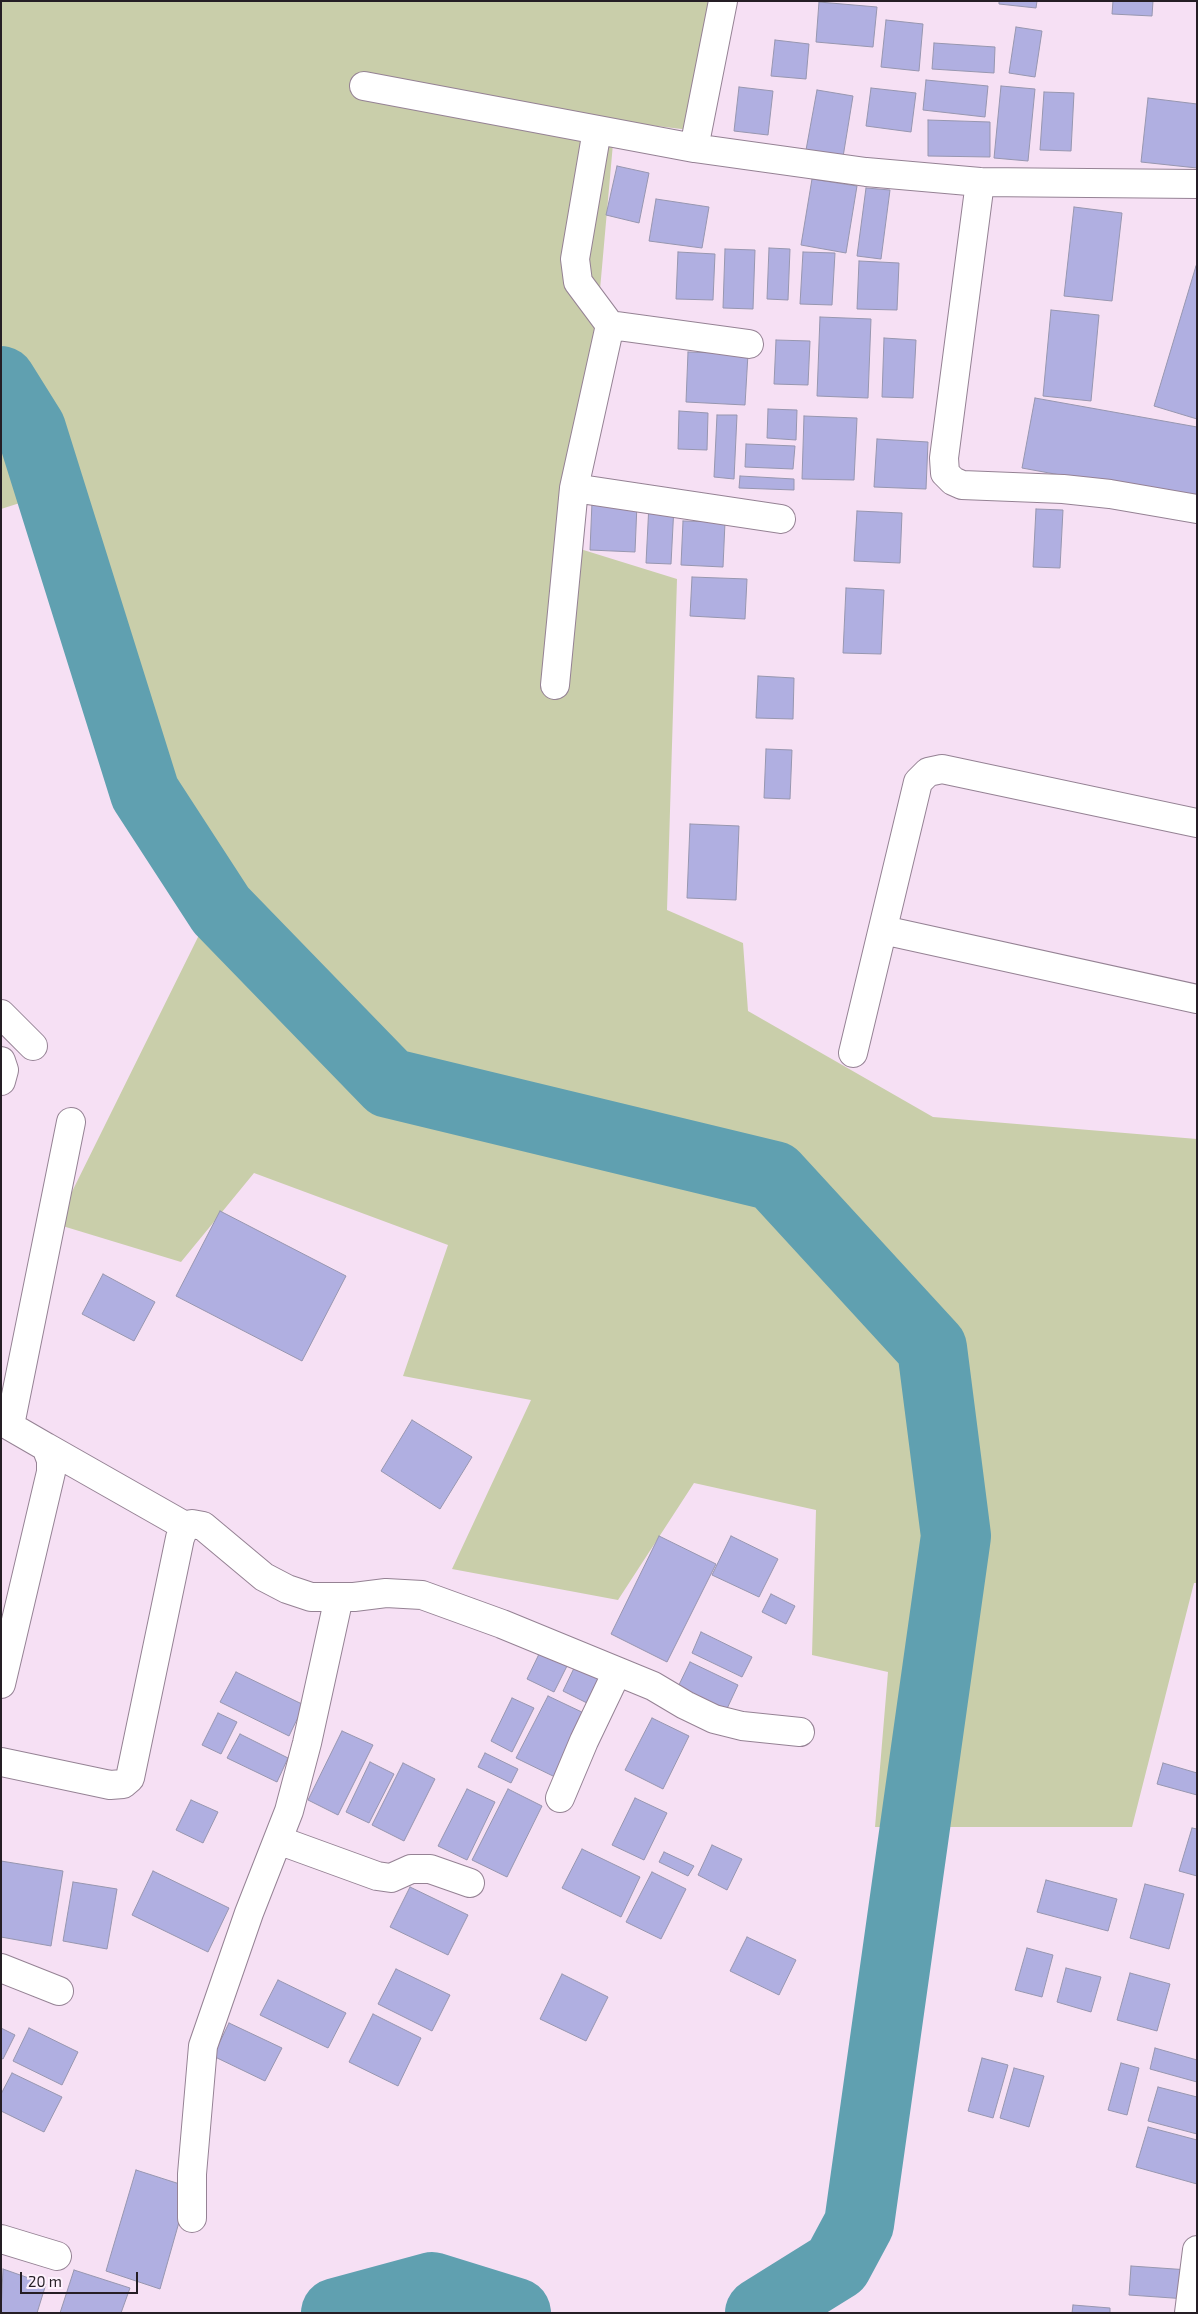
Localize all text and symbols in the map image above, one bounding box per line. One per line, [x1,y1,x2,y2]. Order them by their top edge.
scale bar [22,2262,140,2294]
text: 20 m [28,2272,62,2290]

